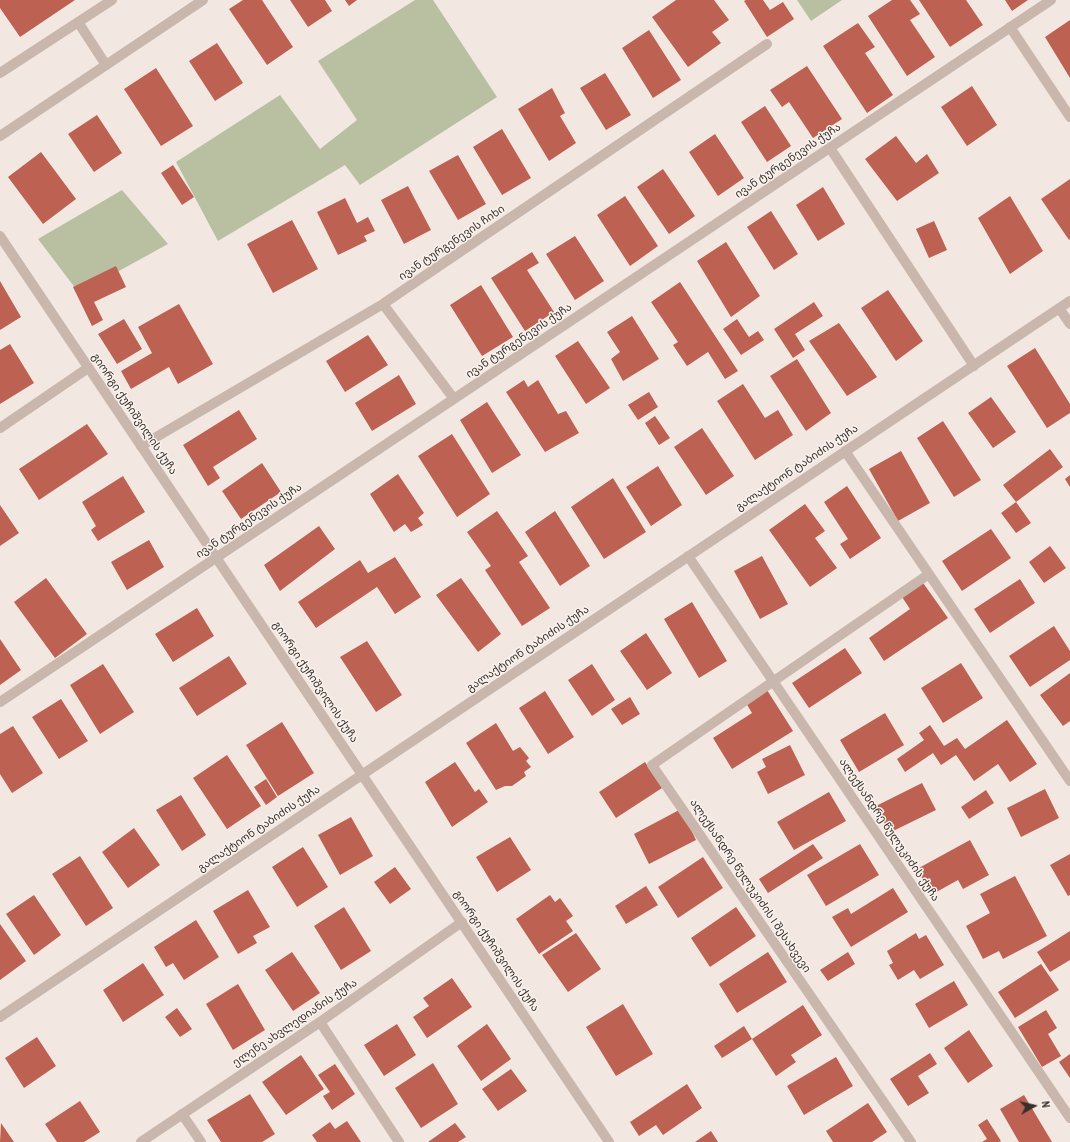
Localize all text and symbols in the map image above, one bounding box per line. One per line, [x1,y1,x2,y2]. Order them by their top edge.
street label: ივან ტურგენევის ქუჩა [733,121,843,201]
street label: ივან ტურგენევის ჩიხი [396,203,508,283]
street label: ივან ტურგენევის ქუჩა [464,301,574,381]
street label: გიორგი ქუჩიშვილის ქუჩა [88,351,180,477]
street label: გალაქტიონ ტაბიძის ქუჩა [733,422,861,514]
street label: ივან ტურგენევის ქუჩა [194,481,304,561]
street label: გალაქტიონ ტაბიძის ქუჩა [464,603,592,695]
street label: გიორგი ქუჩიშვილის ქუჩა [269,619,361,745]
street label: ალექსანდრე წულუკიძის ქუჩა [836,756,942,904]
street label: გალაქტიონ ტაბიძის ქუჩა [195,783,323,875]
street label: ალექსანდრე წულუკიძის I შესახვევი [687,797,813,975]
street label: გიორგი ქუჩიშვილის ქუჩა [450,888,542,1014]
street label: ელენე ახვლედიანის ქუჩა [230,976,360,1070]
north arrow [1014,1086,1054,1126]
text: N [1038,1100,1053,1109]

